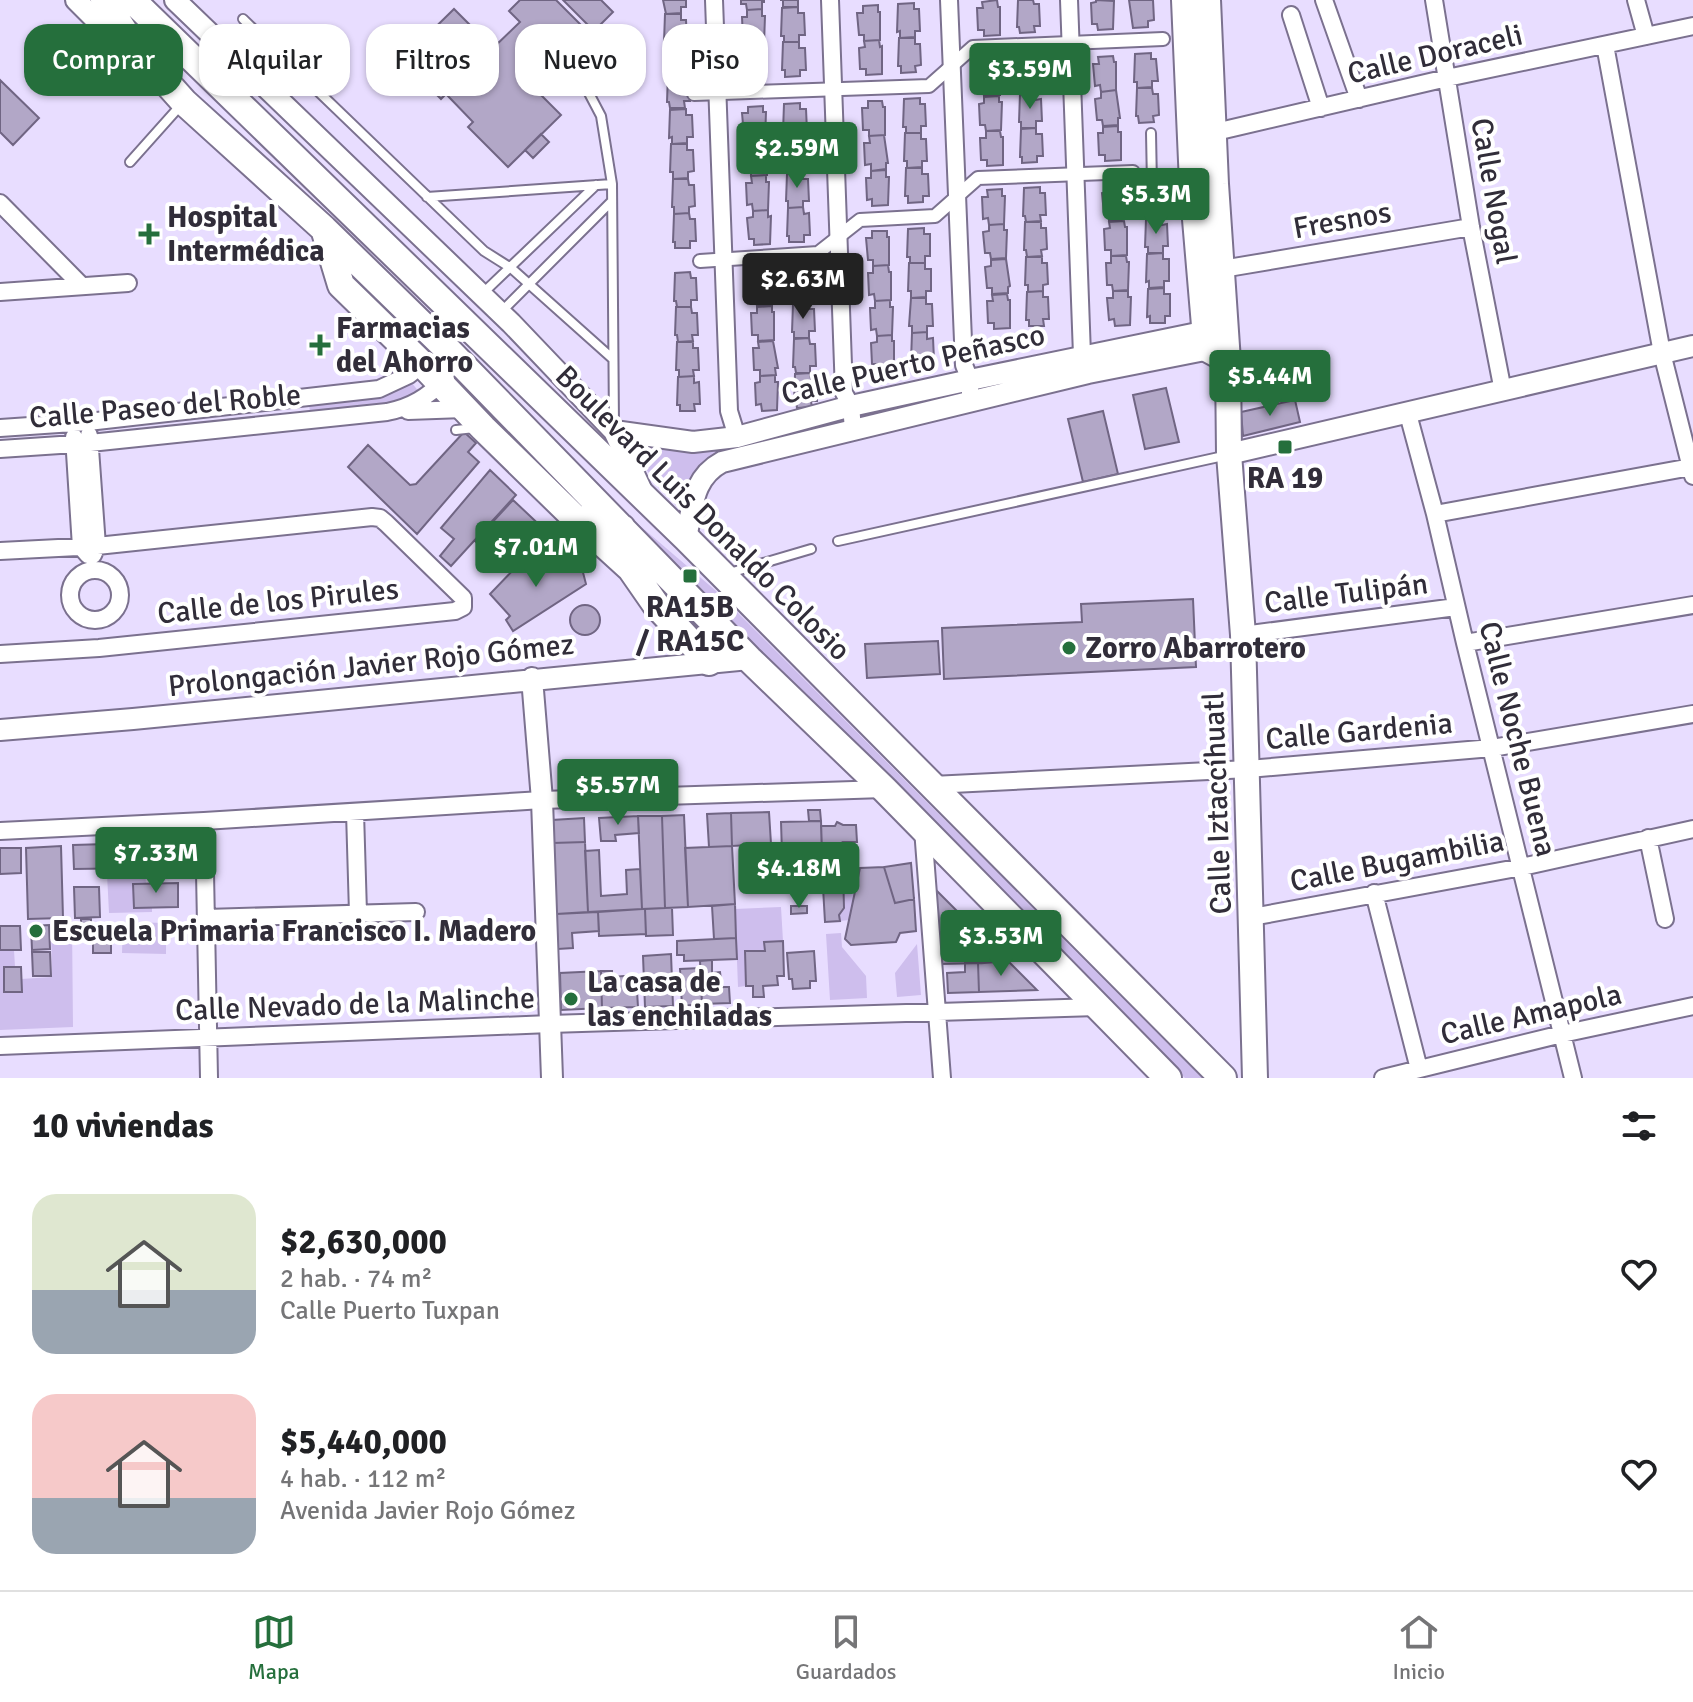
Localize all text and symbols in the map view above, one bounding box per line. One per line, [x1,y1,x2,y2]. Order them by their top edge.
street label: Calle Doraceli [1344,16,1526,93]
chip: Comprar [24,24,183,96]
chip: Alquilar [199,24,350,96]
chip: Filtros [366,24,499,96]
chip: Nuevo [515,24,646,96]
chip: Piso [662,24,768,96]
pin: $3.59M [965,43,1095,111]
text: $3.59M [987,53,1073,85]
street label: Calle Nogal [1462,115,1525,267]
pin: $2.59M [732,122,862,190]
text: $2.59M [754,132,840,164]
pin: $5.3M [1100,168,1212,236]
text: $5.3M [1120,178,1192,210]
street label: Fresnos [1290,194,1394,247]
place label: Hospital Intermédica [167,199,325,270]
marker: Hospital Intermédica [138,223,160,245]
pin: $2.63M [738,253,868,321]
text: $2.63M [760,263,846,295]
place label: Farmacias del Ahorro [336,310,473,381]
street label: Calle Puerto Peñasco [778,316,1048,413]
marker: Farmacias del Ahorro [311,336,329,354]
pin: $5.44M [1205,350,1335,418]
street label: Boulevard Luis Donaldo Colosio [547,358,858,669]
text: $5.44M [1227,360,1313,392]
street label: Calle Paseo del Roble [28,376,302,437]
marker: RA 19 [1276,438,1294,456]
place label: RA 19 [1247,460,1323,497]
pin: $7.01M [471,521,601,589]
text: $7.01M [493,531,579,563]
street label: Calle Tulipán [1262,565,1430,622]
marker: RA15B / RA15C [681,567,699,585]
street label: Calle de los Pirules [156,570,400,633]
place label: RA15B / RA15C [636,589,744,660]
street label: Calle Noche Buena [1470,618,1565,860]
street label: Prolongación Javier Rojo Gómez [166,626,576,705]
place label: Zorro Abarrotero [1085,630,1306,667]
marker: Zorro Abarrotero [1060,639,1078,657]
street label: Calle Iztaccíhuatl [1195,691,1240,915]
street label: Calle Gardenia [1264,705,1454,758]
pin: $5.57M [553,759,683,827]
text: $5.57M [575,769,661,801]
street label: Calle Bugambilia [1287,823,1507,900]
pin: $7.33M [91,827,221,895]
text: $7.33M [113,837,199,869]
pin: $4.18M [734,842,864,910]
text: $4.18M [756,852,842,884]
pin: $3.53M [936,910,1066,978]
place label: Escuela Primaria Francisco I. Madero [52,913,536,950]
text: $3.53M [958,920,1044,952]
marker: Escuela Primaria Francisco I. Madero [27,922,45,940]
place label: La casa de las enchiladas [587,964,772,1035]
street label: Calle Amapola [1437,976,1625,1053]
street label: Calle Nevado de la Malinche [175,980,535,1029]
marker: La casa de las enchiladas [562,990,580,1008]
icon: filters [1617,1104,1661,1148]
text: 10 viviendas [32,1105,214,1147]
text: $2,630,000 [280,1221,447,1263]
icon: home [96,1226,192,1322]
icon: heart [1617,1252,1661,1296]
text: 2 hab. · 74 m² [280,1263,432,1295]
text: Calle Puerto Tuxpan [280,1295,500,1327]
text: $5,440,000 [280,1421,447,1463]
icon: home [96,1426,192,1522]
icon: heart [1617,1452,1661,1496]
text: 4 hab. · 112 m² [280,1463,447,1495]
text: Avenida Javier Rojo Gómez [280,1495,575,1527]
tab: Mapa [248,1610,300,1685]
tab: Guardados [796,1610,896,1685]
tab: Inicio [1393,1610,1445,1685]

